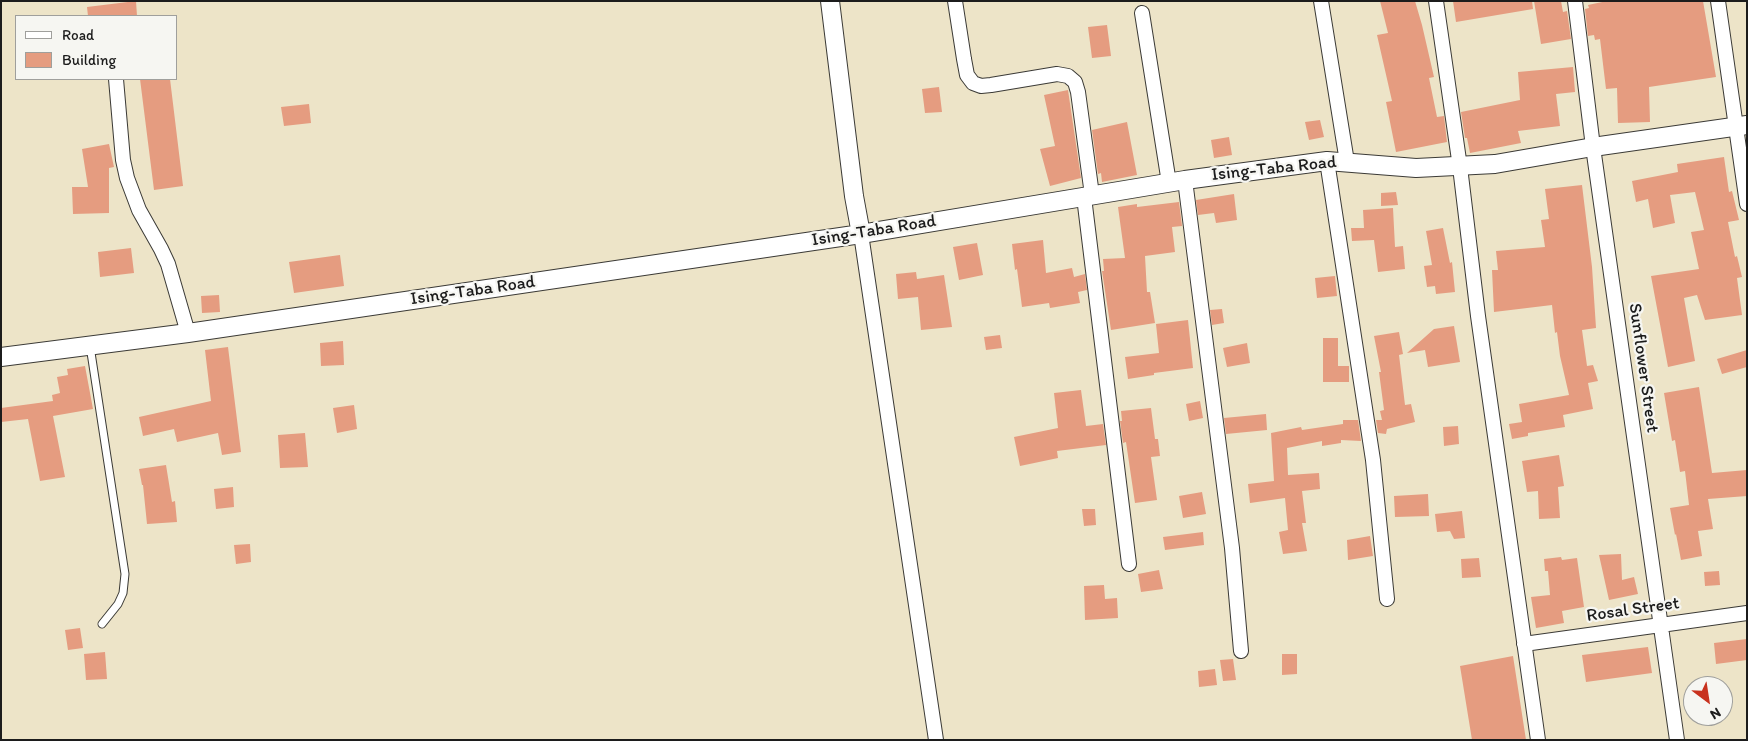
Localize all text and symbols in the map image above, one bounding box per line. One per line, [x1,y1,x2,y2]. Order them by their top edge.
legend [15,15,178,80]
text: Road [62,26,94,44]
text: Building [62,51,116,69]
street label: Ising-Taba Road [1210,152,1338,186]
street label: Ising-Taba Road [810,210,938,252]
street label: Ising-Taba Road [409,272,537,310]
street label: Sunflower Street [1623,302,1663,434]
street label: Rosal Street [1585,593,1681,627]
north arrow [1683,676,1733,726]
text: N [1707,704,1724,723]

